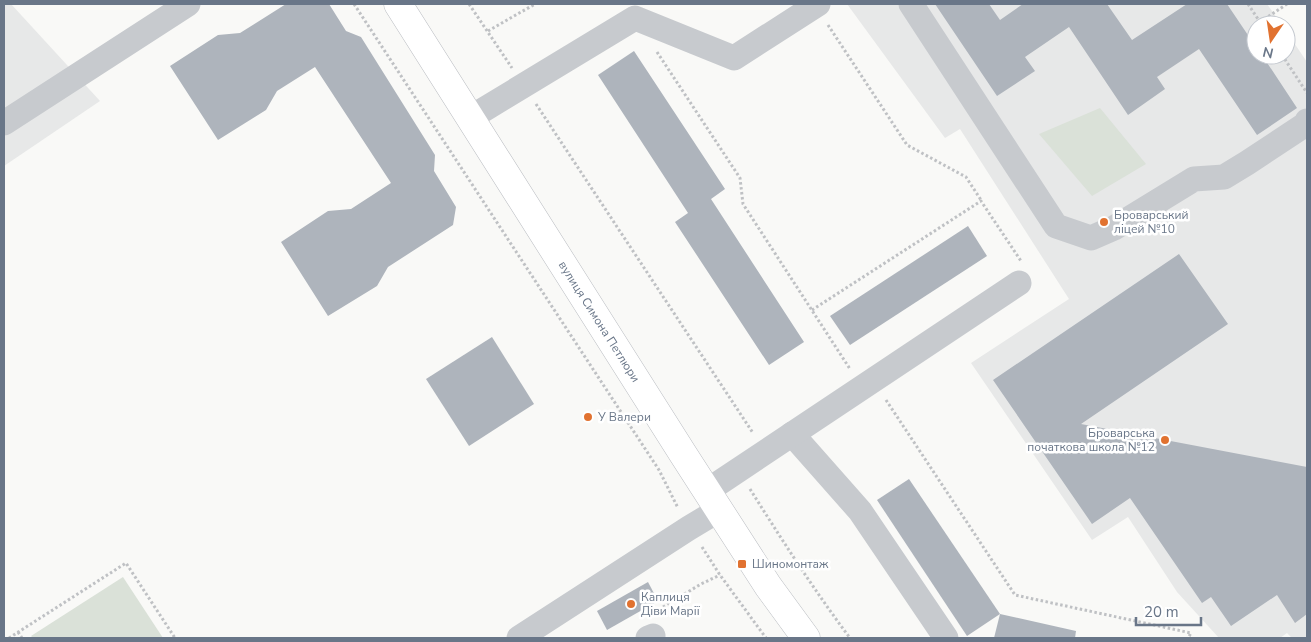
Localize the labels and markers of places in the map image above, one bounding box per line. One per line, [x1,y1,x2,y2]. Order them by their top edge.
place label: Броварський ліцей №10 [1114,207,1188,237]
marker: Броварський ліцей №10 [1098,216,1110,228]
place label: У Валери [597,409,651,425]
marker: У Валери [582,411,594,423]
place label: Броварська початкова школа №12 [1027,425,1155,455]
marker: Броварська початкова школа №12 [1159,434,1171,446]
place label: Шиномонтаж [752,556,829,572]
marker: Шиномонтаж [736,558,748,570]
place label: Каплиця Діви Марії [641,589,701,619]
marker: Каплиця Діви Марії [625,598,637,610]

